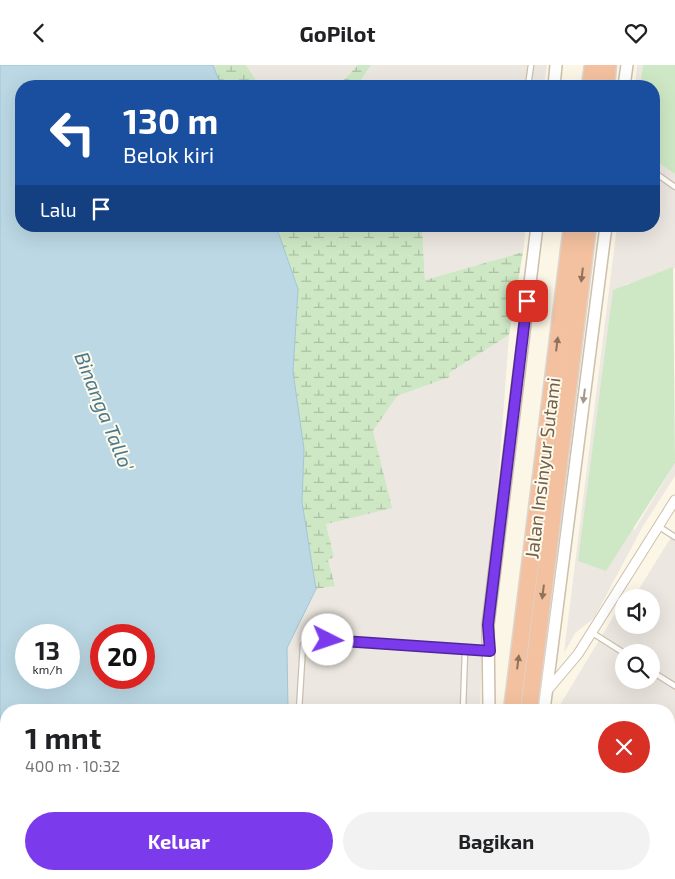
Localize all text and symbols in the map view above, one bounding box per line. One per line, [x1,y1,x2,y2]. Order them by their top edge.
icon: back [25,19,53,47]
icon: heart [622,19,650,47]
text: GoPilot [299,20,376,46]
text: 130 m [123,99,218,141]
icon: left [40,100,105,165]
text: Belok kiri [123,141,214,167]
icon: arrive [87,195,115,223]
text: Lalu [40,198,77,221]
one-way arrow [578,267,586,283]
pin [506,280,548,322]
icon: arrive [513,287,541,315]
one-way arrow [553,336,561,352]
water label: Binanga Tallo' [70,348,140,474]
street label: Jalan Insinyur Sutami [519,376,565,560]
one-way arrow [579,388,587,404]
one-way arrow [539,585,547,601]
map controls [615,589,660,689]
button: sound [615,589,660,634]
position arrow [301,613,353,665]
speed limit sign: 20 [90,624,155,689]
text: 13 [35,635,60,665]
button: search [615,644,660,689]
one-way arrow [514,653,522,669]
text: km/h [33,662,62,676]
text: 1 mnt [25,719,101,755]
button: close [598,721,650,773]
text: 400 m · 10:32 [25,756,120,775]
button: Keluar [25,812,333,870]
button: Bagikan [343,812,650,870]

